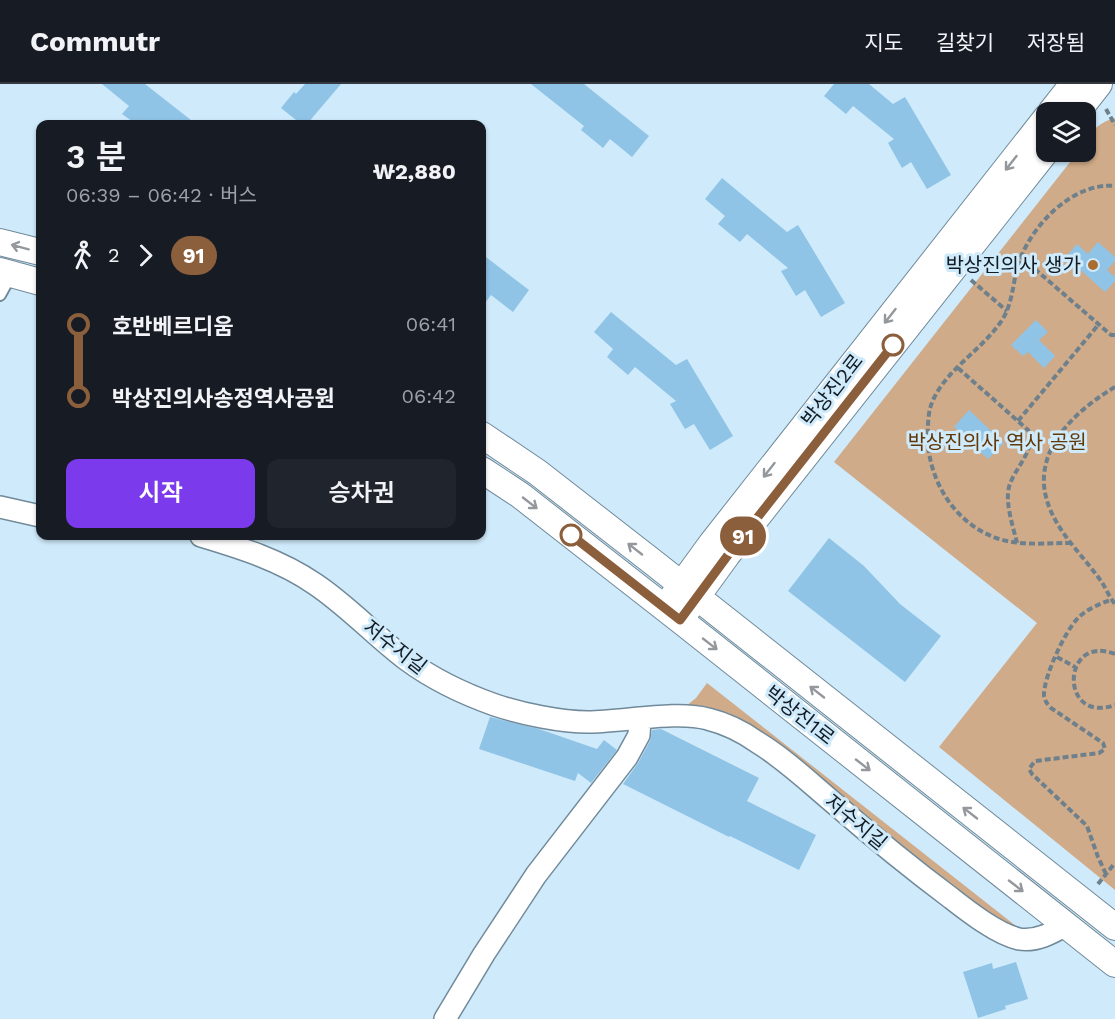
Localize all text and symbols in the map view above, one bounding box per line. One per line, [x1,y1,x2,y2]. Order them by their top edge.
text: Commutr [30,25,160,58]
text: 지도 [864,30,903,55]
text: 길찾기 [936,30,994,55]
text: 저장됨 [1027,30,1085,55]
map controls [1036,102,1096,162]
button: layers [1036,102,1096,162]
text: 3 분 [66,137,126,176]
one-way arrow [1004,155,1017,171]
text: ₩2,880 [373,159,456,184]
text: 06:39 – 06:42 · 버스 [66,183,257,207]
icon: walk [66,239,99,272]
icon: forward [129,239,162,272]
one-way arrow [11,241,30,252]
text: 2 [108,243,120,267]
text: 91 [183,243,205,268]
place label: 박상진의사 생가 [945,253,1081,277]
marker: 박상진의사 생가 [1086,258,1100,272]
one-way arrow [884,308,897,324]
text: 06:41 [406,312,456,336]
text: 호반베르디움 [112,314,233,339]
unlabelled marker [882,334,904,356]
street label: 박상진2로 [796,349,868,431]
text: 06:42 [402,384,456,408]
text: 박상진의사송정역사공원 [112,386,335,411]
park label: 박상진의사 역사 공원 [907,430,1087,454]
button: 시작 [66,459,255,528]
button: 승차권 [267,459,456,528]
one-way arrow [763,461,776,477]
one-way arrow [521,497,537,510]
line badge: 91 [716,516,770,556]
unlabelled marker [560,524,582,546]
text: 91 [732,524,754,549]
one-way arrow [627,542,643,555]
street label: 저수지길 [359,615,431,679]
one-way arrow [702,637,718,650]
street label: 박상진1로 [761,680,839,750]
one-way arrow [810,685,826,698]
one-way arrow [855,758,871,771]
street label: 저수지길 [820,789,892,855]
one-way arrow [963,806,979,819]
one-way arrow [1008,879,1024,892]

